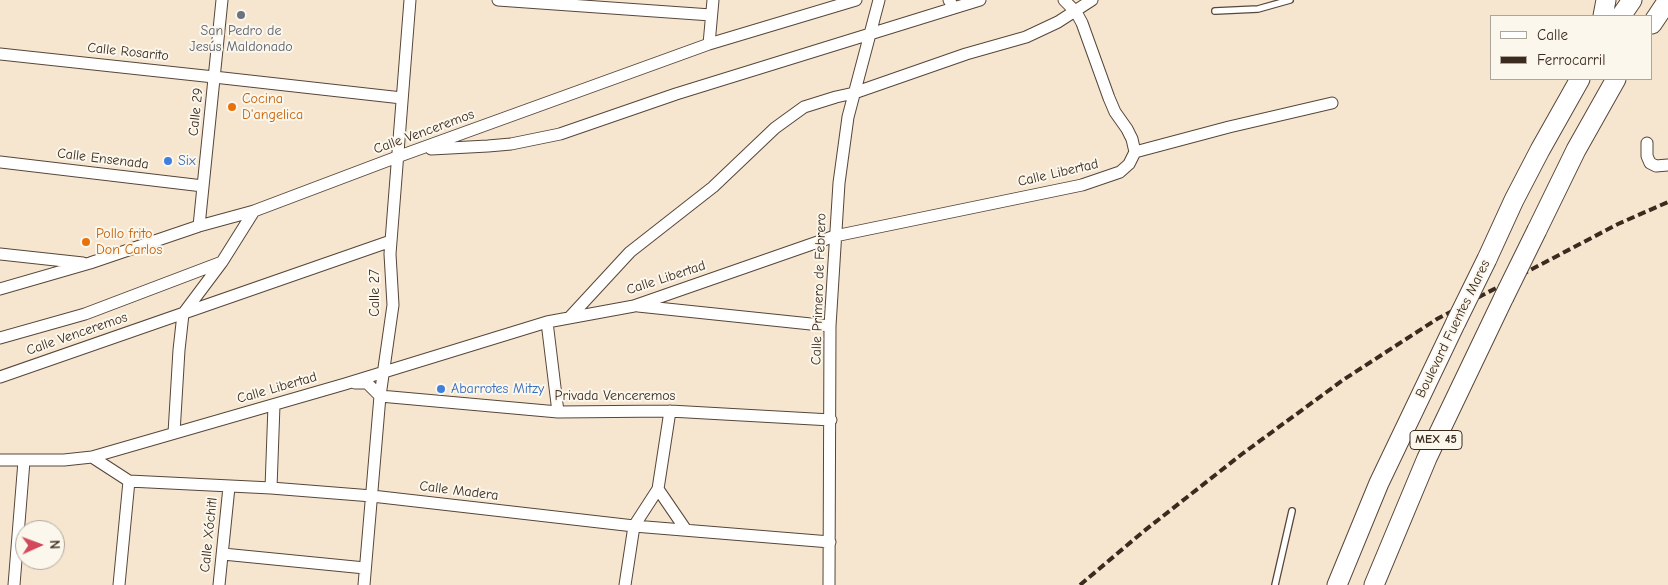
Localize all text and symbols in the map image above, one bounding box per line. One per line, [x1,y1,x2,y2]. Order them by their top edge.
marker: San Pedro de Jesús Maldonado [235,9,247,21]
legend [1490,15,1653,80]
place label: San Pedro de Jesús Maldonado [189,23,293,56]
text: Calle [1537,26,1568,44]
street label: Calle Rosarito [86,39,170,65]
text: Ferrocarril [1537,51,1605,69]
street label: Calle 29 [185,87,207,137]
place label: Cocina D'angelica [242,91,303,124]
marker: Cocina D'angelica [226,101,238,113]
street label: Calle Venceremos [371,106,477,158]
street label: Calle Ensenada [56,145,150,173]
place label: Six [178,153,196,169]
marker: Six [162,155,174,167]
street label: Calle Libertad [1016,156,1100,190]
street label: Calle Primero de Febrero [808,213,830,365]
place label: Pollo frito Don Carlos [96,226,162,258]
marker: Pollo frito Don Carlos [80,236,92,248]
street label: Calle Libertad [624,257,708,299]
street label: Boulevard Fuentes Mares [1412,257,1494,401]
street label: Calle 27 [367,269,383,317]
street label: Calle Venceremos [24,309,130,359]
street label: Calle Libertad [235,369,319,407]
place label: Abarrotes Mitzy [451,381,544,397]
marker: Abarrotes Mitzy [435,383,447,395]
street label: Privada Venceremos [555,388,675,404]
road number: MEX 45 [1410,430,1462,450]
street label: Calle Madera [418,478,500,504]
street label: Calle Xóchitl [197,497,221,573]
north arrow [15,520,65,570]
text: N [46,540,63,549]

